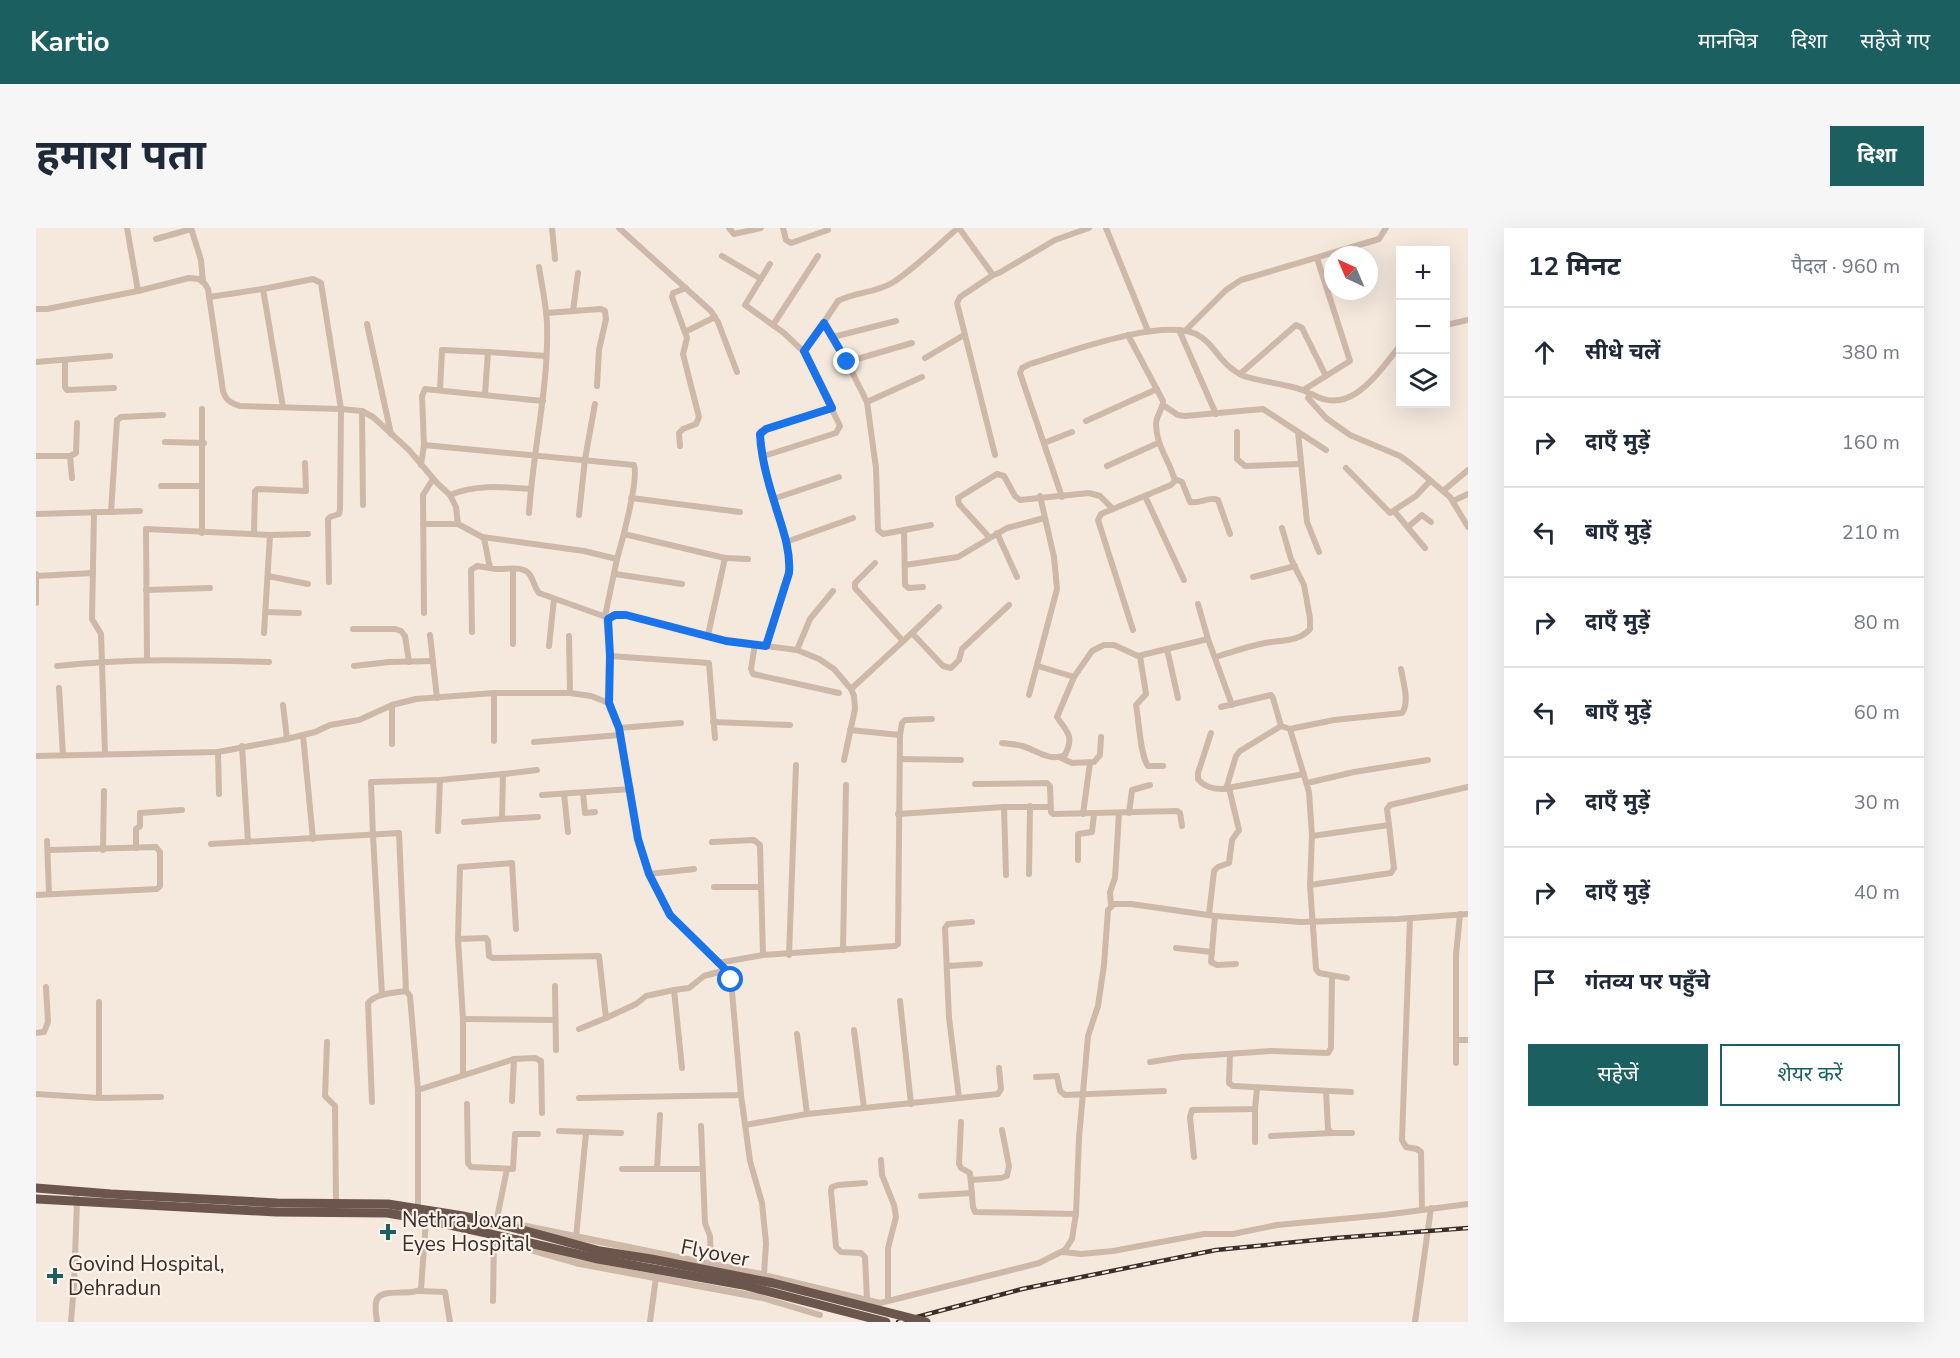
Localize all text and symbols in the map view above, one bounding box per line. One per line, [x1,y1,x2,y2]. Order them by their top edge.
text: Kartio [30,23,110,61]
text: मानचित्र [1698,27,1758,55]
text: दिशा [1791,27,1827,55]
text: सहेजे गए [1860,27,1930,55]
button: दिशा [1830,126,1924,186]
text: हमारा पता [36,127,206,184]
north arrow [1324,246,1378,300]
map controls [1396,246,1450,408]
button: + [1396,246,1450,300]
text: 12 मिनट [1528,249,1621,284]
text: पैदल · 960 m [1791,253,1900,280]
button: − [1396,300,1450,354]
icon: ahead [1528,336,1561,369]
text: सीधे चलें [1585,337,1660,367]
text: 380 m [1842,339,1900,366]
route end [833,348,859,374]
button: layers [1396,354,1450,408]
icon: right [1528,426,1561,459]
text: दाएँ मुड़ें [1585,427,1650,457]
text: 160 m [1842,429,1900,456]
icon: left [1528,516,1561,549]
text: बाएँ मुड़ें [1585,517,1651,547]
text: 210 m [1842,519,1900,546]
icon: right [1528,606,1561,639]
text: दाएँ मुड़ें [1585,607,1650,637]
text: 80 m [1854,609,1900,636]
icon: left [1528,696,1561,729]
text: बाएँ मुड़ें [1585,697,1651,727]
text: 60 m [1854,699,1900,726]
icon: right [1528,786,1561,819]
text: दाएँ मुड़ें [1585,787,1650,817]
text: 30 m [1854,789,1900,816]
icon: right [1528,876,1561,909]
text: दाएँ मुड़ें [1585,877,1650,907]
text: 40 m [1854,879,1900,906]
route start [717,966,743,992]
icon: arrive [1528,966,1561,999]
text: गंतव्य पर पहुँचे [1585,967,1710,997]
button: सहेजें [1528,1044,1708,1106]
button: शेयर करें [1720,1044,1900,1106]
place label: Nethra Jovan Eyes Hospital [402,1206,532,1258]
marker: Nethra Jovan Eyes Hospital [379,1223,397,1241]
street label: Flyover [678,1233,752,1273]
place label: Govind Hospital, Dehradun [68,1250,225,1302]
marker: Govind Hospital, Dehradun [46,1267,64,1285]

